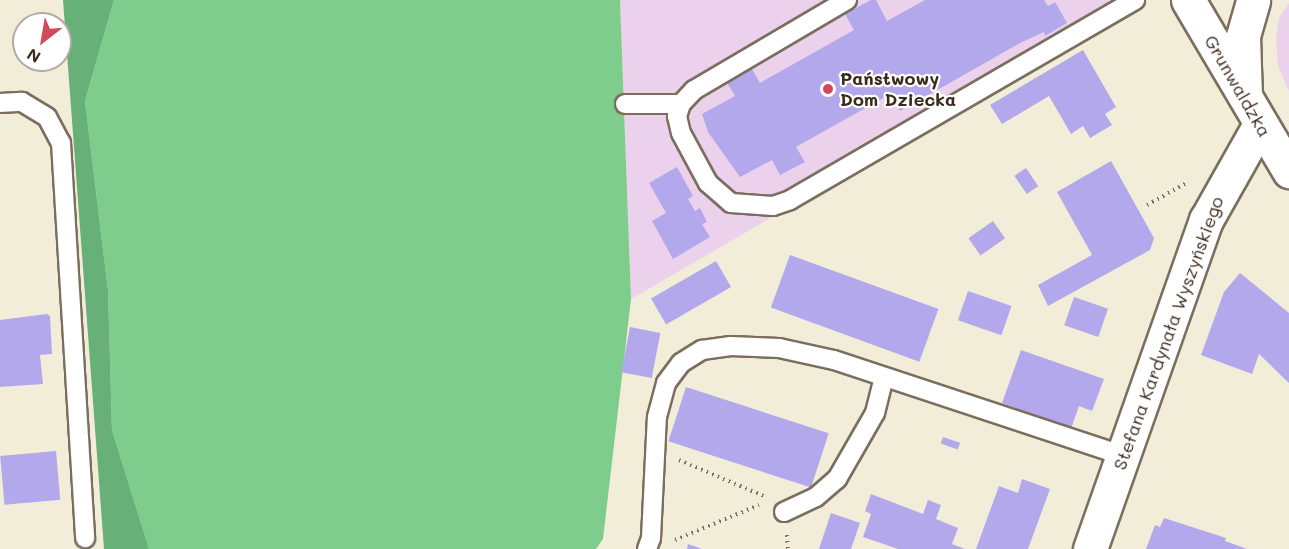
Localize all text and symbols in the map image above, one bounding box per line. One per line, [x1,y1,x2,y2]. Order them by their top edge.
north arrow [12,12,72,72]
street label: Grunwaldzka [1200,31,1276,141]
text: N [23,44,44,68]
place label: Państwowy Dom Dziecka [840,68,956,110]
marker: Państwowy Dom Dziecka [821,82,835,96]
street label: Stefana Kardynała Wyszyńskiego [1108,193,1228,473]

